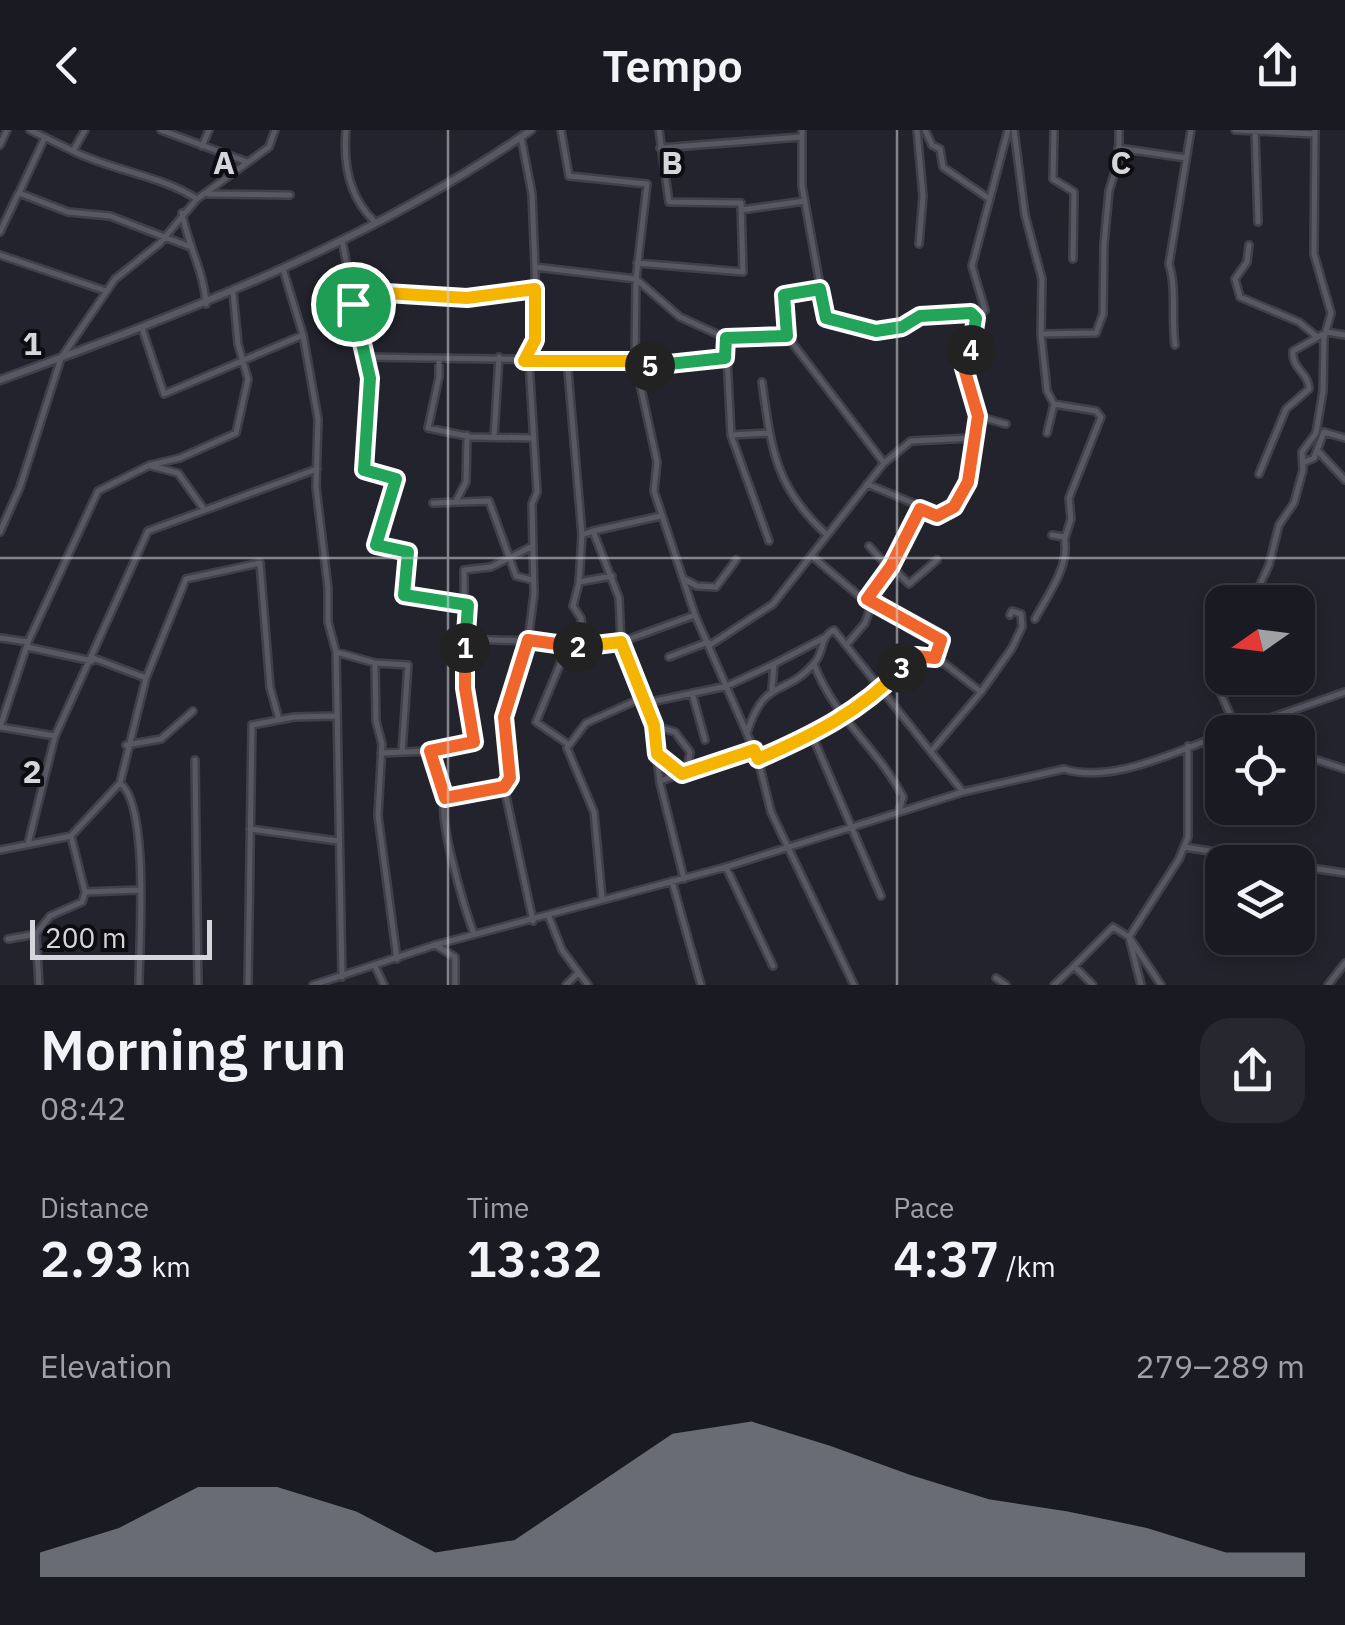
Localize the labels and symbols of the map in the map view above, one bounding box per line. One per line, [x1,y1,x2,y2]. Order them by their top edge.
text: A [213,141,235,183]
text: B [661,141,683,183]
text: C [1111,141,1131,183]
pin [311,262,396,347]
text: 1 [22,322,42,364]
pin: 4 [946,325,996,375]
pin: 5 [625,341,675,391]
north arrow [1205,585,1315,695]
pin: 2 [553,622,603,672]
pin: 1 [440,623,490,673]
pin: 3 [877,643,927,693]
text: 2 [22,750,42,792]
scale bar [30,915,212,960]

